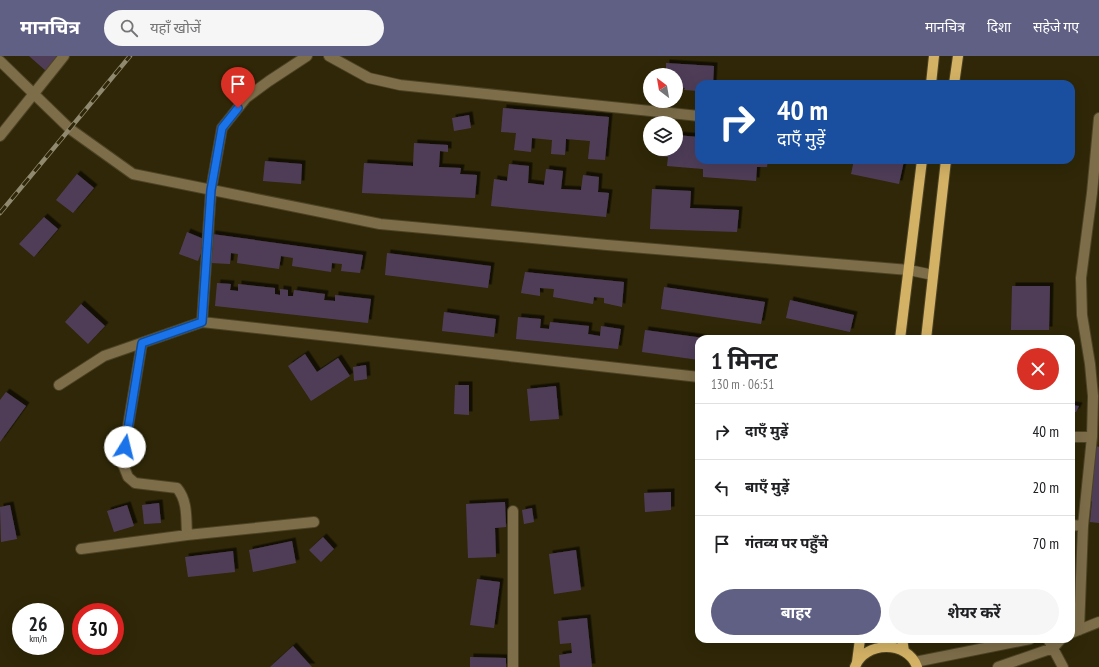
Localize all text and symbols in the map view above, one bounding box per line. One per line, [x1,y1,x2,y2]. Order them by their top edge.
search box [104,10,384,46]
text: मानचित्र [20,15,80,39]
icon: search [118,17,140,39]
text: यहाँ खोजें [150,18,201,37]
text: मानचित्र [925,18,965,36]
text: दिशा [987,18,1011,36]
text: सहेजे गए [1033,18,1079,36]
pin [221,67,255,108]
north arrow [643,68,683,108]
map controls [643,68,683,156]
icon: arrive [227,73,249,95]
text: 40 m [777,91,828,128]
icon: right [711,96,763,148]
button: layers [643,116,683,156]
text: दाएँ मुड़ें [777,127,825,150]
text: 1 मिनट [711,345,778,376]
button: close [1017,348,1059,390]
text: 130 m · 06:51 [711,376,774,393]
icon: right [711,421,733,443]
text: दाएँ मुड़ें [745,421,788,440]
text: 40 m [1033,422,1059,441]
position arrow [104,426,146,468]
icon: left [711,477,733,499]
text: बाएँ मुड़ें [745,477,789,496]
text: 20 m [1033,478,1059,497]
icon: arrive [711,533,733,555]
text: गंतव्य पर पहुँचे [745,533,828,552]
text: 70 m [1033,534,1059,553]
button: बाहर [711,589,881,635]
button: शेयर करें [889,589,1059,635]
speed limit sign: 30 [72,603,124,655]
text: 26 [28,611,48,637]
text: km/h [29,632,47,645]

